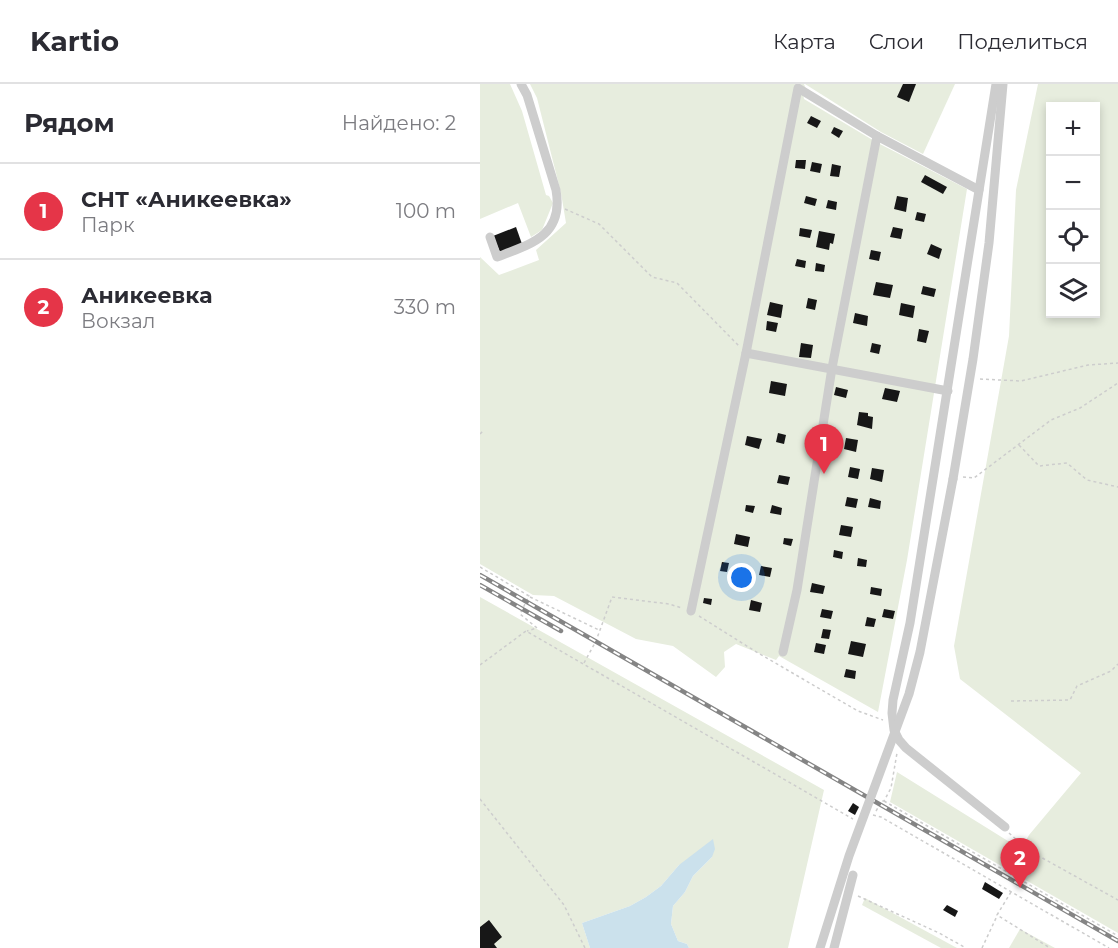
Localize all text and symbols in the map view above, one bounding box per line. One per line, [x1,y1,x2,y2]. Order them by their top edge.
text: Kartio [30,24,119,58]
text: Карта [773,29,836,54]
text: Слои [869,29,924,54]
text: Поделиться [957,29,1088,54]
map controls [1046,102,1100,318]
button: + [1046,102,1100,156]
text: Рядом [24,107,115,139]
text: Найдено: 2 [342,111,456,135]
button: − [1046,156,1100,210]
text: СНТ «Аникеевка» [81,186,292,213]
text: 1 [40,199,47,223]
text: 100 m [396,199,456,223]
button: locate [1046,210,1100,264]
text: Парк [81,213,135,237]
button: layers [1046,264,1100,318]
text: Аникеевка [81,282,212,309]
text: 2 [38,295,49,319]
text: 330 m [394,295,456,319]
text: Вокзал [81,309,155,333]
pin: 1 [804,424,844,474]
your location [727,563,756,592]
pin: 2 [1000,838,1040,888]

